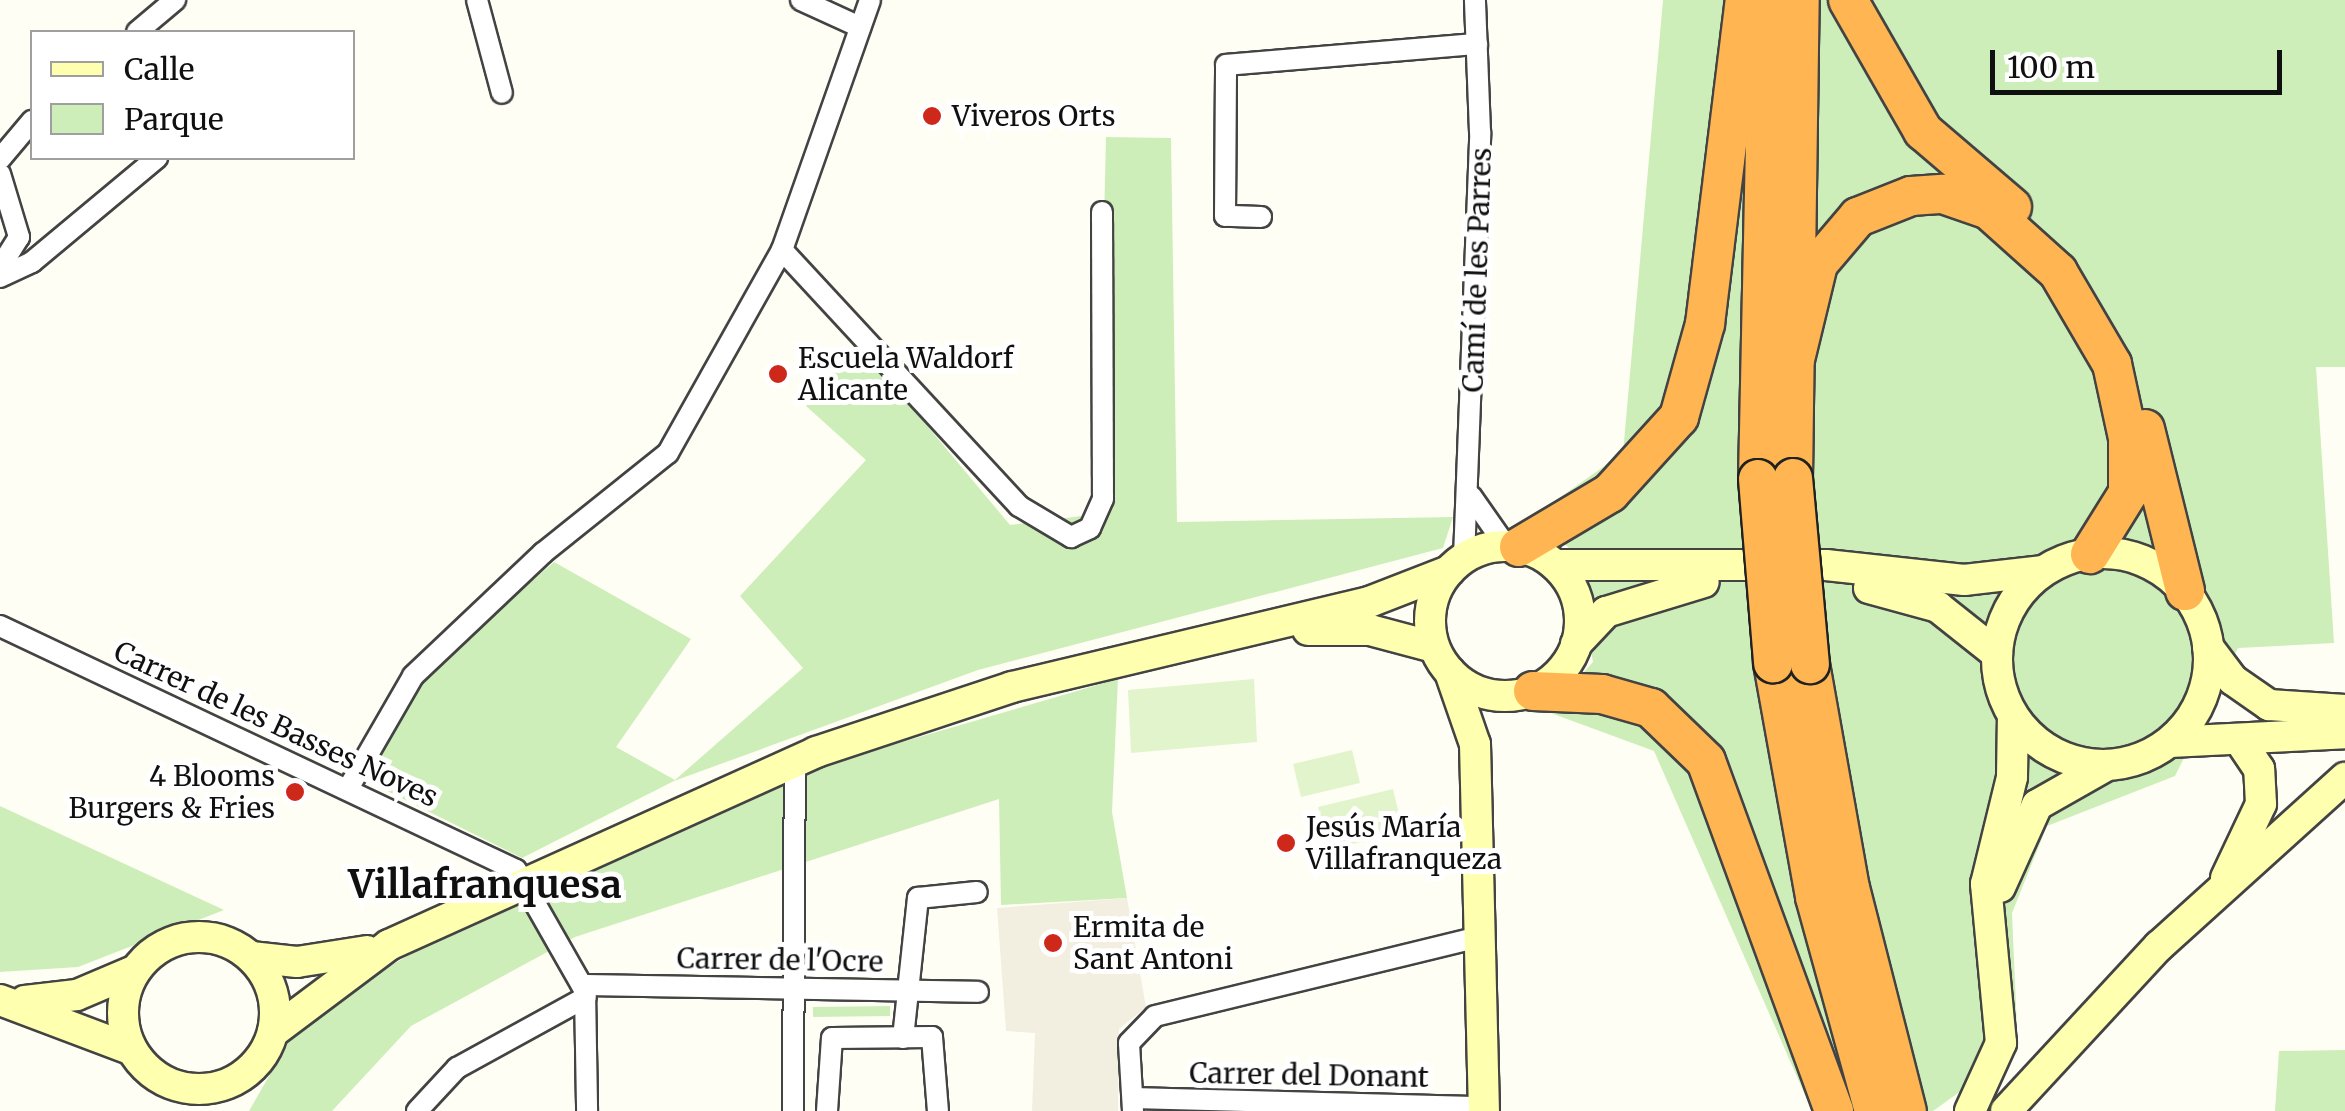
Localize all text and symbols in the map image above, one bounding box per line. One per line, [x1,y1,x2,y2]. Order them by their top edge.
legend [30,30,355,160]
scale bar [1995,30,2288,92]
text: 100 m [2007,48,2095,86]
text: Calle [124,50,194,88]
place label: Viveros Orts [952,99,1116,133]
text: Parque [124,100,224,138]
marker: Viveros Orts [921,105,943,127]
street label: Camí de les Parres [1456,147,1498,393]
place label: Escuela Waldorf Alicante [798,341,1013,407]
marker: Escuela Waldorf Alicante [767,363,789,385]
street label: Carrer de les Basses Noves [109,634,443,814]
place label: 4 Blooms Burgers & Fries [68,759,275,825]
marker: 4 Blooms Burgers & Fries [284,781,306,803]
place label: Jesús María Villafranqueza [1306,810,1502,876]
marker: Jesús María Villafranqueza [1275,832,1297,854]
district label: Villafranquesa [348,862,622,908]
place label: Ermita de Sant Antoni [1073,910,1233,976]
marker: Ermita de Sant Antoni [1042,932,1064,954]
street label: Carrer de l'Ocre [676,941,884,979]
street label: Carrer del Donant [1189,1056,1429,1094]

